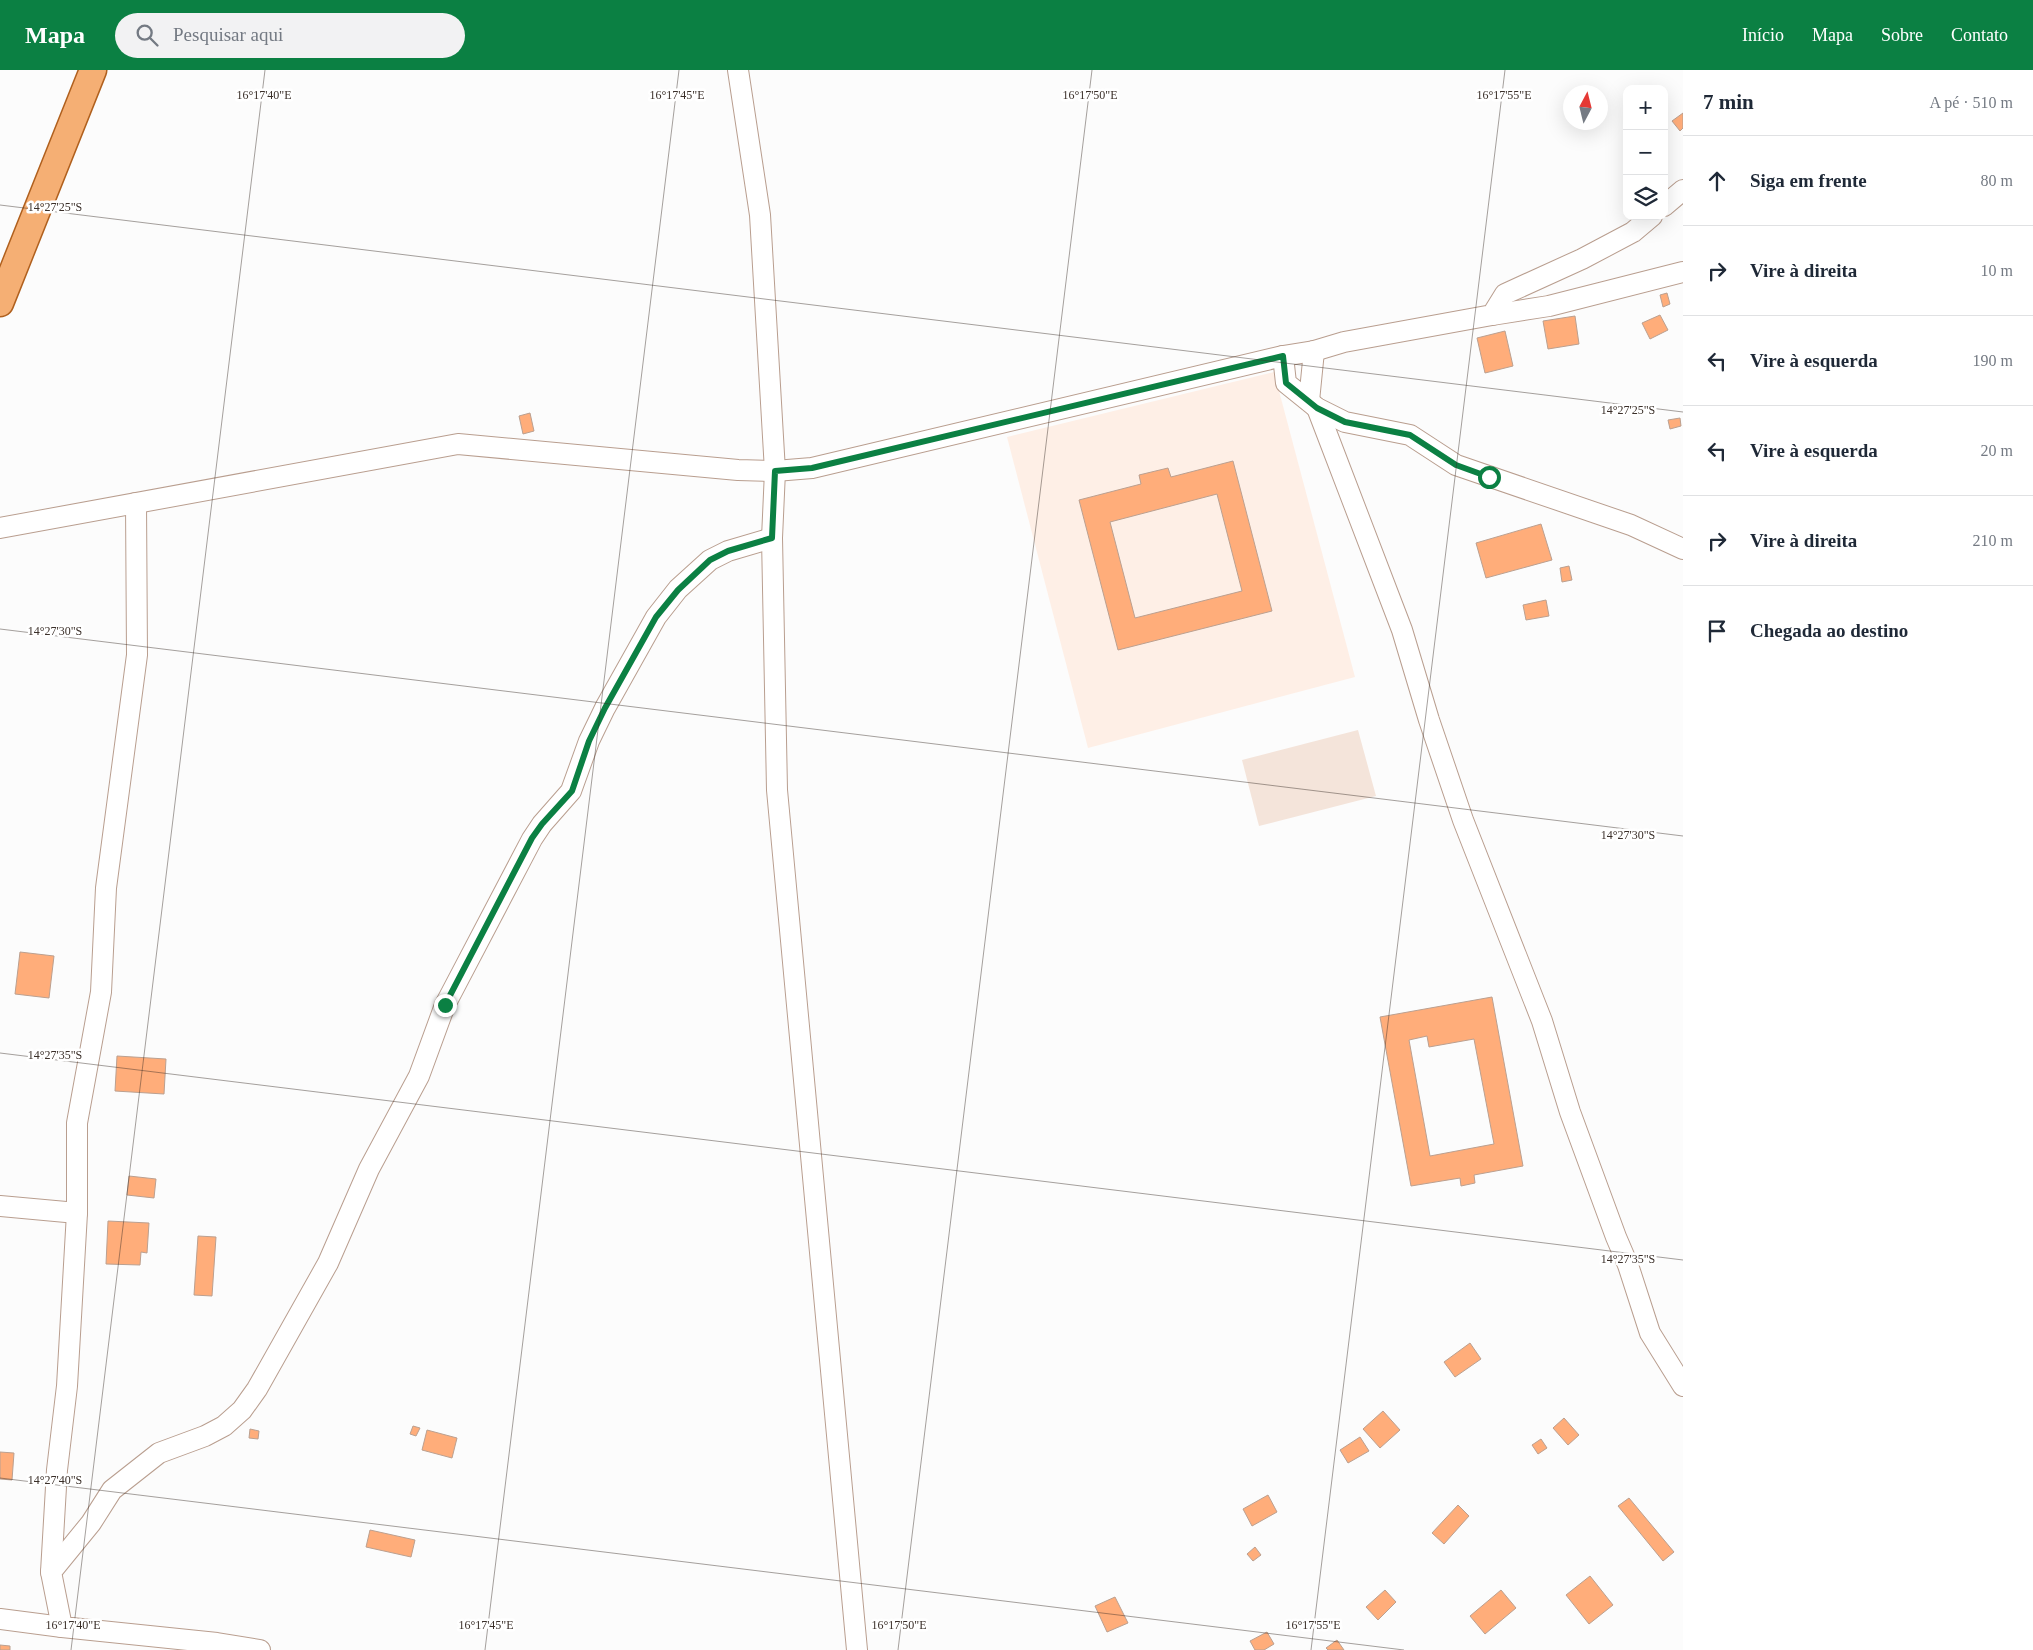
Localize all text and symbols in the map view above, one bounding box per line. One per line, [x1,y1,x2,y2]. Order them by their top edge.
search box [115,13,465,58]
icon: search [133,21,161,49]
text: Mapa [25,22,85,48]
text: Pesquisar aqui [173,24,283,45]
text: Início [1742,25,1784,45]
text: Mapa [1812,25,1853,45]
text: Sobre [1881,25,1923,45]
text: Contato [1951,25,2008,45]
north arrow [1563,85,1608,130]
map controls [1623,85,1668,220]
button: + [1623,85,1668,130]
text: 16°17'40"E [236,88,292,102]
text: 16°17'45"E [649,88,705,102]
text: 16°17'50"E [1062,88,1118,102]
text: 16°17'55"E [1476,88,1532,102]
text: 7 min [1703,90,1754,114]
text: A pé · 510 m [1929,94,2013,111]
button: − [1623,130,1668,175]
icon: ahead [1703,167,1731,195]
text: Siga em frente [1750,170,1867,191]
text: 80 m [1981,172,2013,189]
button: layers [1623,175,1668,220]
text: 14°27'25"S [28,200,82,214]
icon: right [1703,257,1731,285]
text: Vire à direita [1750,260,1857,281]
text: 10 m [1981,262,2013,279]
icon: left [1703,347,1731,375]
text: Vire à esquerda [1750,350,1878,371]
text: 190 m [1973,352,2013,369]
text: 14°27'25"S [1601,403,1655,417]
icon: left [1703,437,1731,465]
text: Vire à esquerda [1750,440,1878,461]
text: 20 m [1981,442,2013,459]
route start [1478,466,1501,489]
icon: right [1703,527,1731,555]
text: Vire à direita [1750,530,1857,551]
text: 210 m [1973,532,2013,549]
icon: arrive [1703,617,1731,645]
text: Chegada ao destino [1750,620,1908,641]
text: 14°27'30"S [28,624,82,638]
text: 14°27'30"S [1601,828,1655,842]
route end [434,994,457,1017]
text: 14°27'35"S [28,1048,82,1062]
text: 14°27'35"S [1601,1252,1655,1266]
text: 14°27'40"S [28,1473,82,1487]
text: 16°17'40"E [45,1618,101,1632]
text: 16°17'45"E [458,1618,514,1632]
text: 16°17'50"E [871,1618,927,1632]
text: 16°17'55"E [1285,1618,1341,1632]

